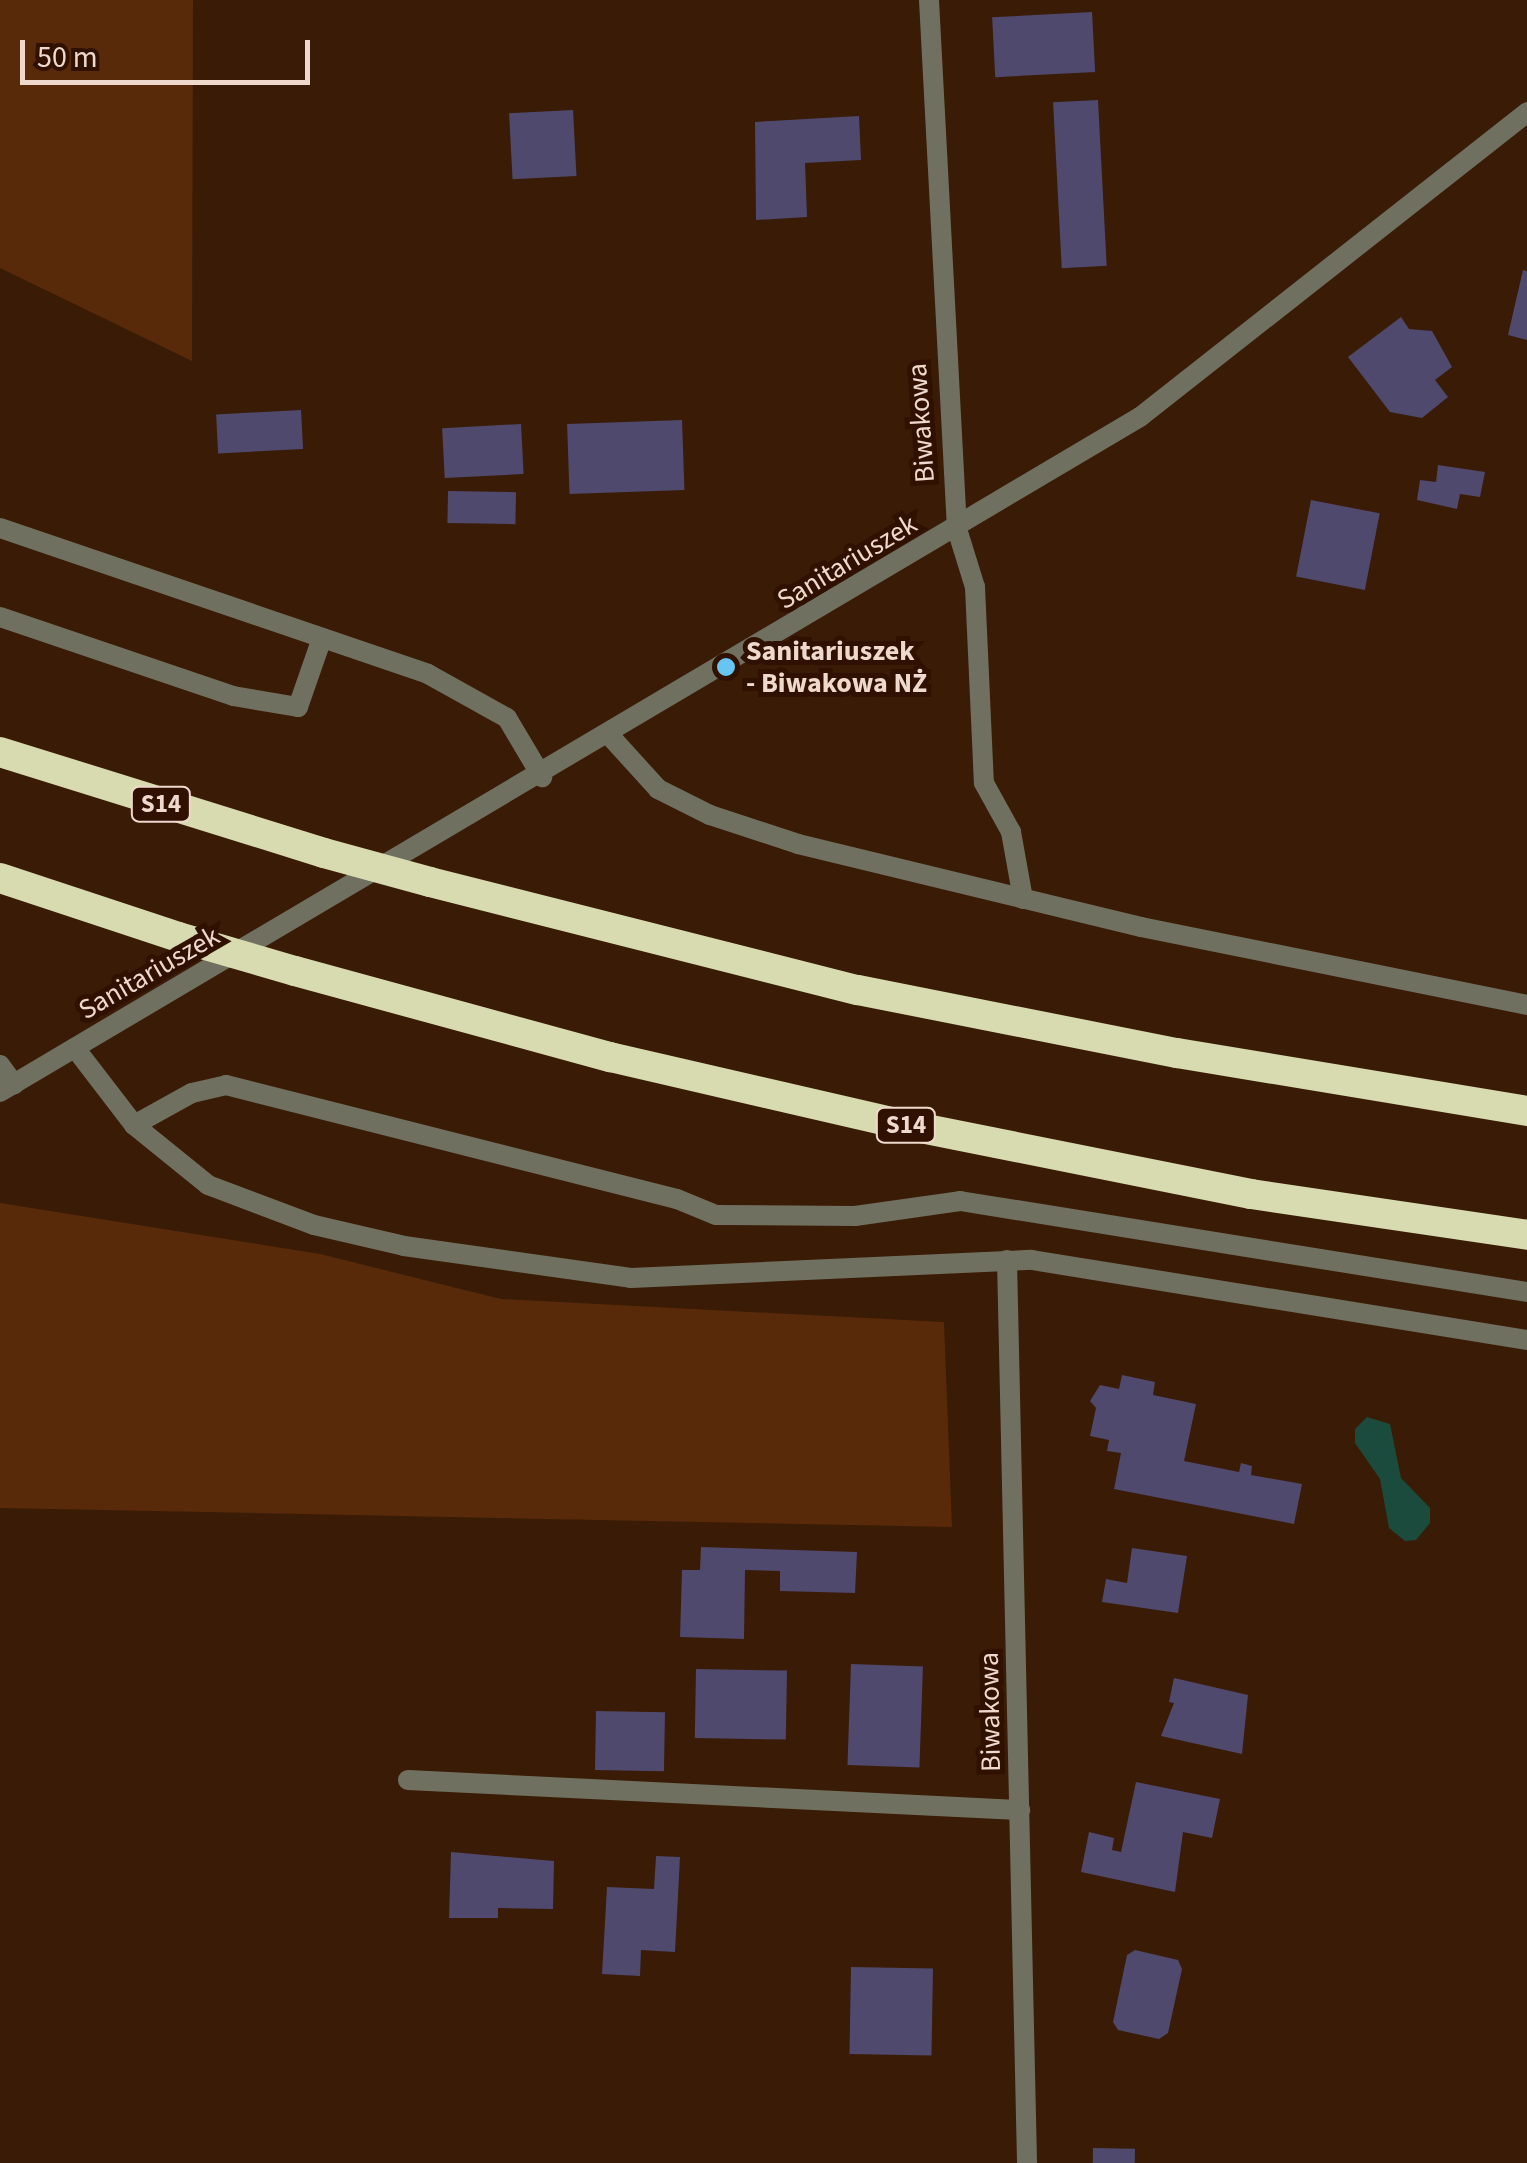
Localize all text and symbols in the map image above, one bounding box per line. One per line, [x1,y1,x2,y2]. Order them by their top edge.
scale bar [25,20,315,82]
text: 50 m [37,36,98,79]
street label: Biwakowa [900,362,942,484]
street label: Sanitariuszek [771,507,923,617]
place label: Sanitariuszek - Biwakowa NŻ [746,634,927,700]
marker: Sanitariuszek - Biwakowa NŻ [715,656,737,678]
road number: S14 [128,784,194,824]
street label: Sanitariuszek [73,919,225,1027]
road number: S14 [874,1105,938,1145]
street label: Biwakowa [972,1652,1008,1772]

